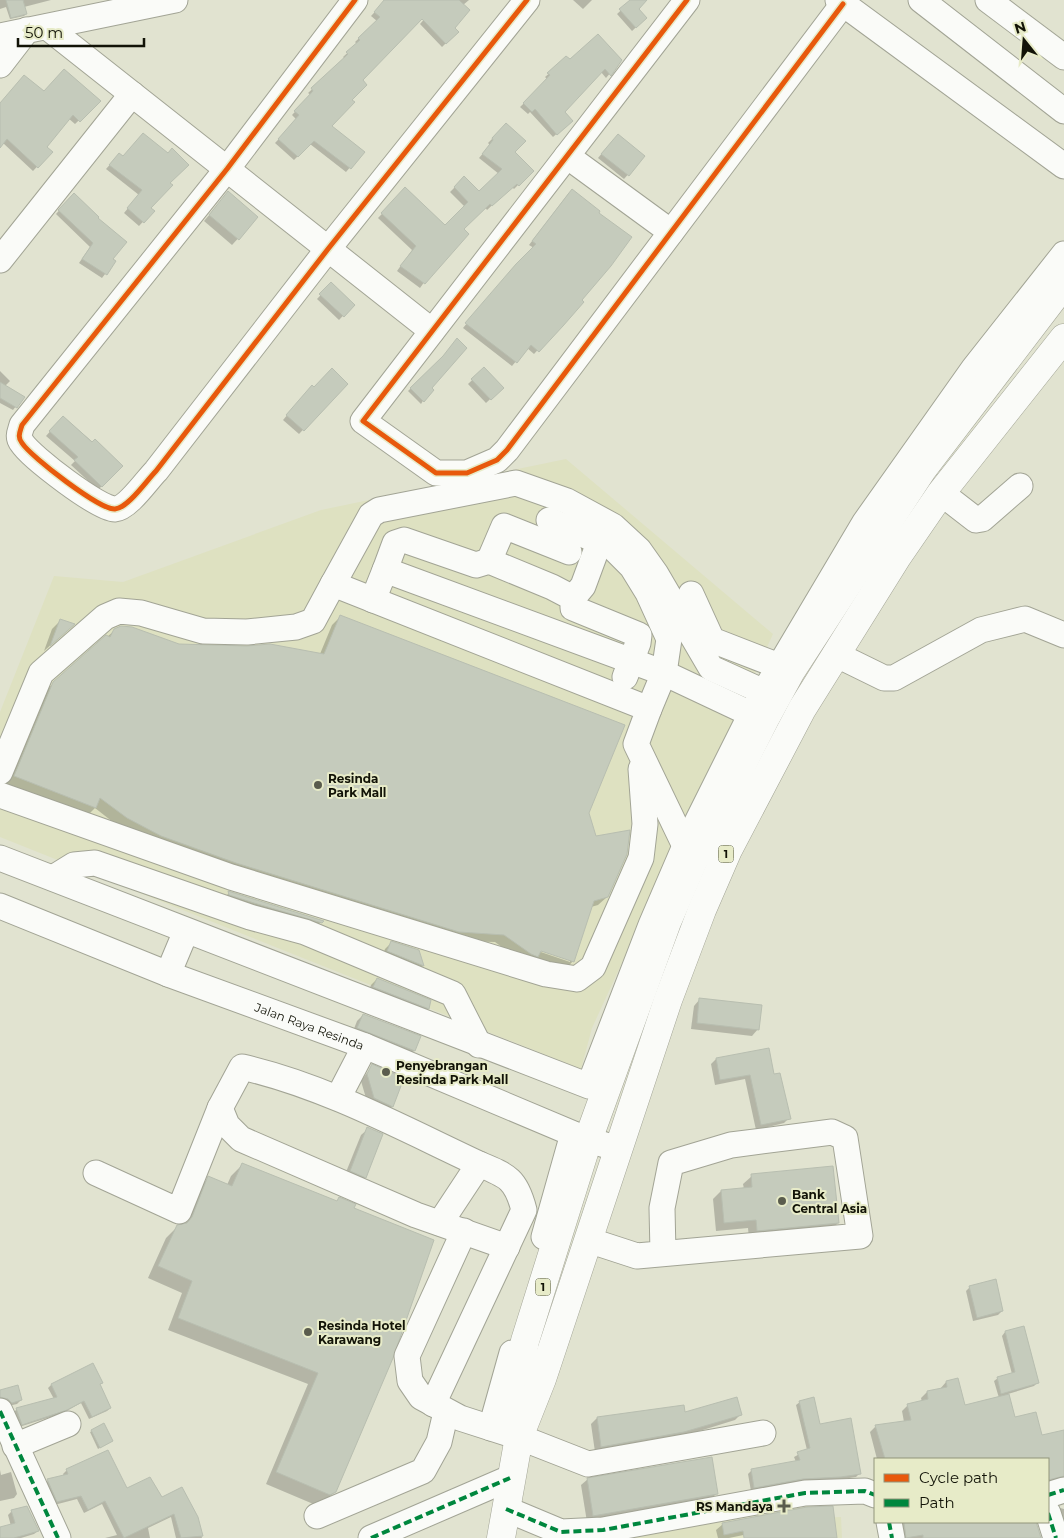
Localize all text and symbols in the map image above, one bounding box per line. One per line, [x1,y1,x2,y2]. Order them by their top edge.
scale bar [18,15,144,47]
north arrow [999,15,1049,65]
text: N [1012,17,1028,38]
text: 50 m [25,23,63,42]
place label: Resinda Park Mall [328,771,386,800]
marker: Resinda Park Mall [312,779,324,791]
road number: 1 [718,846,734,862]
street label: Jalan Raya Resinda [252,999,366,1053]
place label: Penyebrangan Resinda Park Mall [396,1058,508,1087]
marker: Penyebrangan Resinda Park Mall [380,1066,392,1078]
place label: Bank Central Asia [792,1187,867,1216]
marker: Bank Central Asia [776,1195,788,1207]
road number: 1 [536,1278,550,1295]
place label: Resinda Hotel Karawang [318,1318,406,1347]
marker: Resinda Hotel Karawang [302,1326,314,1338]
legend [874,1458,1049,1523]
text: Cycle path [919,1468,998,1487]
text: Path [919,1493,955,1512]
place label: RS Mandaya [696,1499,773,1514]
marker: RS Mandaya [777,1499,791,1513]

